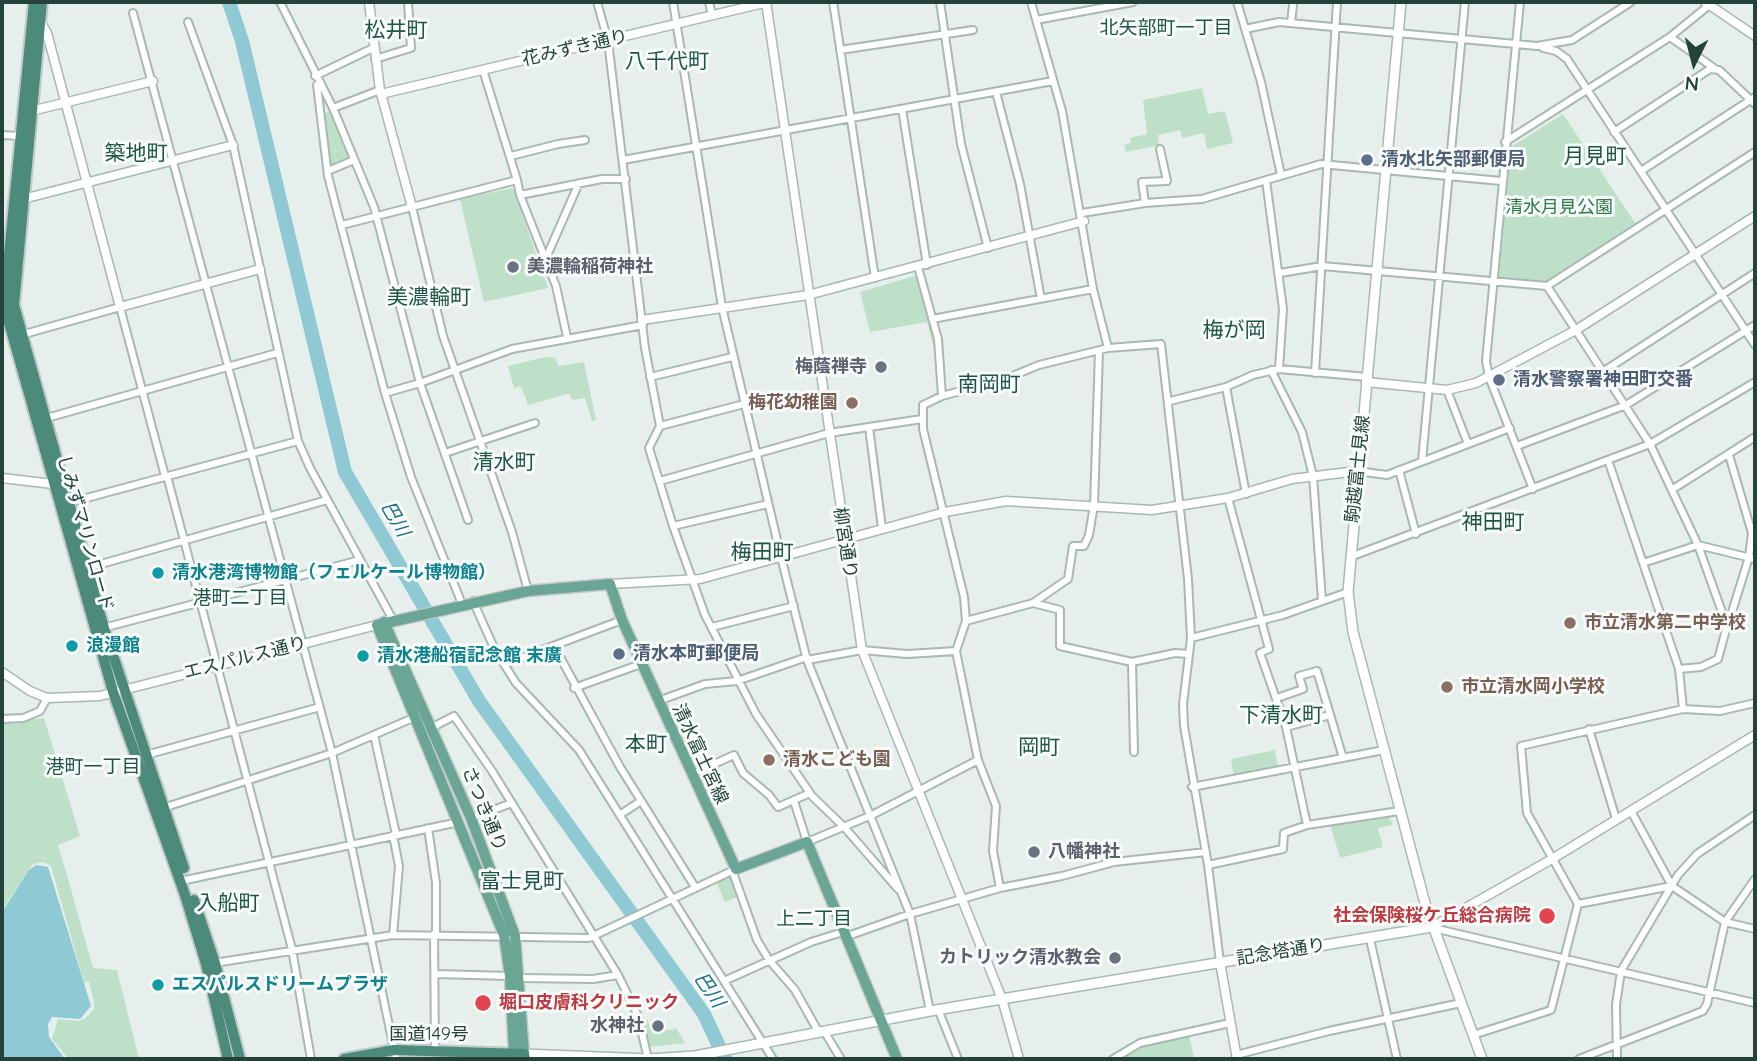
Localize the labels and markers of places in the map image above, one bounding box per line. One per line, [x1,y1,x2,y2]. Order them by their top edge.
place label: 清水北矢部郵便局 [1381,149,1525,171]
marker: 清水北矢部郵便局 [1359,152,1375,168]
place label: 美濃輪稲荷神社 [527,256,653,278]
marker: 美濃輪稲荷神社 [505,259,521,275]
place label: 梅蔭禅寺 [795,356,867,378]
marker: 梅蔭禅寺 [873,359,889,375]
place label: 清水警察署神田町交番 [1513,369,1693,391]
marker: 清水警察署神田町交番 [1491,372,1507,388]
place label: 梅花幼稚園 [748,392,838,414]
marker: 梅花幼稚園 [844,395,860,411]
place label: 清水港湾博物館（フェルケール博物館） [172,562,496,584]
marker: 清水港湾博物館（フェルケール博物館） [150,565,166,581]
place label: 市立清水第二中学校 [1584,612,1746,634]
marker: 市立清水第二中学校 [1562,615,1578,631]
place label: 浪漫館 [86,635,140,657]
marker: 浪漫館 [64,638,80,654]
place label: 清水本町郵便局 [633,643,759,665]
place label: 清水港船宿記念館 末廣 [377,645,562,667]
marker: 清水本町郵便局 [611,646,627,662]
marker: 清水港船宿記念館 末廣 [355,648,371,664]
place label: 市立清水岡小学校 [1461,676,1605,698]
marker: 市立清水岡小学校 [1439,679,1455,695]
place label: 清水こども園 [783,749,891,771]
marker: 清水こども園 [761,752,777,768]
place label: 八幡神社 [1048,841,1120,863]
marker: 八幡神社 [1026,844,1042,860]
place label: 社会保険桜ケ丘総合病院 [1333,905,1531,927]
marker: 社会保険桜ケ丘総合病院 [1537,906,1557,926]
place label: カトリック清水教会 [939,947,1101,969]
marker: カトリック清水教会 [1107,950,1123,966]
place label: エスパルスドリームプラザ [172,974,388,996]
marker: エスパルスドリームプラザ [150,977,166,993]
place label: 堀口皮膚科クリニック [499,992,679,1014]
marker: 堀口皮膚科クリニック [473,993,493,1013]
place label: 水神社 [590,1015,644,1037]
marker: 水神社 [650,1018,666,1034]

